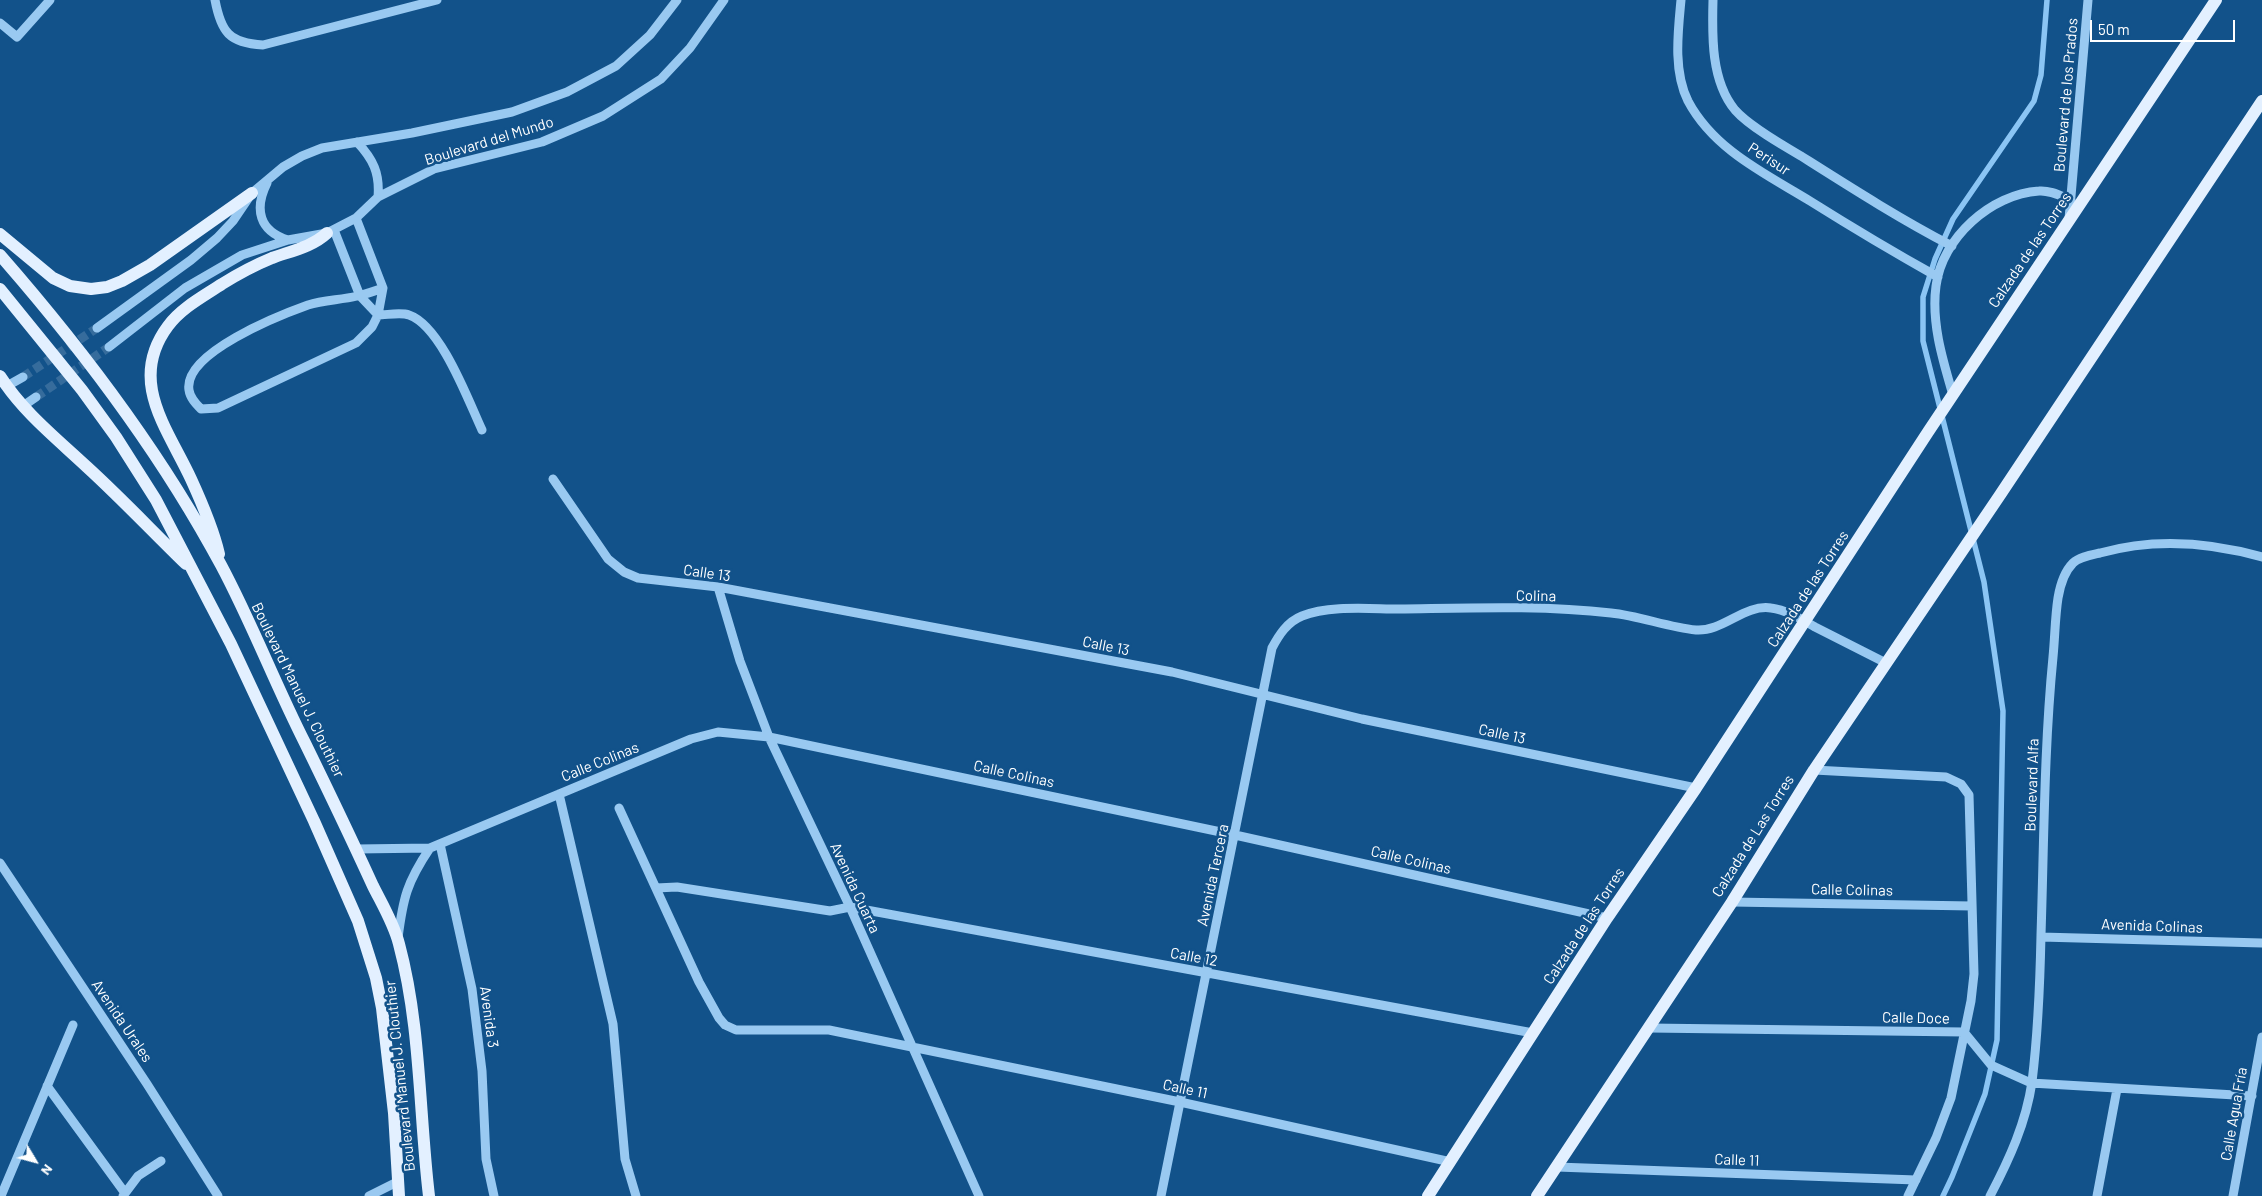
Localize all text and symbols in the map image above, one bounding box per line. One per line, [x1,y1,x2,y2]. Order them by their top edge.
scale bar [2092,10,2237,42]
street label: Boulevard de los Prados [2050,17,2082,173]
text: 50 m [2098,20,2130,38]
street label: Boulevard del Mundo [422,113,556,169]
street label: Perisur [1745,139,1793,179]
street label: Calzada de las Torres [1985,189,2075,311]
street label: Calzada de las Torres [1764,527,1852,651]
street label: Calle 13 [682,561,732,585]
street label: Colina [1516,587,1556,605]
street label: Boulevard Manuel J. Clouthier [248,600,348,780]
street label: Calle 13 [1081,633,1131,659]
street label: Calle 13 [1477,720,1527,748]
street label: Calle Colinas [559,738,641,786]
street label: Boulevard Alfa [2021,738,2043,832]
street label: Calle Colinas [972,757,1056,791]
street label: Calzada de Las Torres [1708,772,1798,900]
street label: Avenida Tercera [1193,822,1233,928]
street label: Avenida Cuarta [826,840,884,936]
street label: Calle Colinas [1369,842,1453,878]
street label: Calzada de las Torres [1540,864,1628,988]
street label: Calle Colinas [1811,880,1893,900]
street label: Avenida Colinas [2101,915,2203,937]
street label: Calle 12 [1169,944,1219,970]
street label: Avenida Urales [88,976,156,1066]
street label: Boulevard Manuel J. Clouthier [381,979,419,1173]
street label: Avenida 3 [476,985,502,1049]
street label: Calle Doce [1882,1008,1950,1028]
street label: Calle Agua Fría [2217,1066,2251,1162]
street label: Calle 11 [1161,1076,1209,1102]
north arrow [10,1136,60,1186]
street label: Calle 11 [1714,1150,1760,1170]
text: N [38,1161,57,1179]

